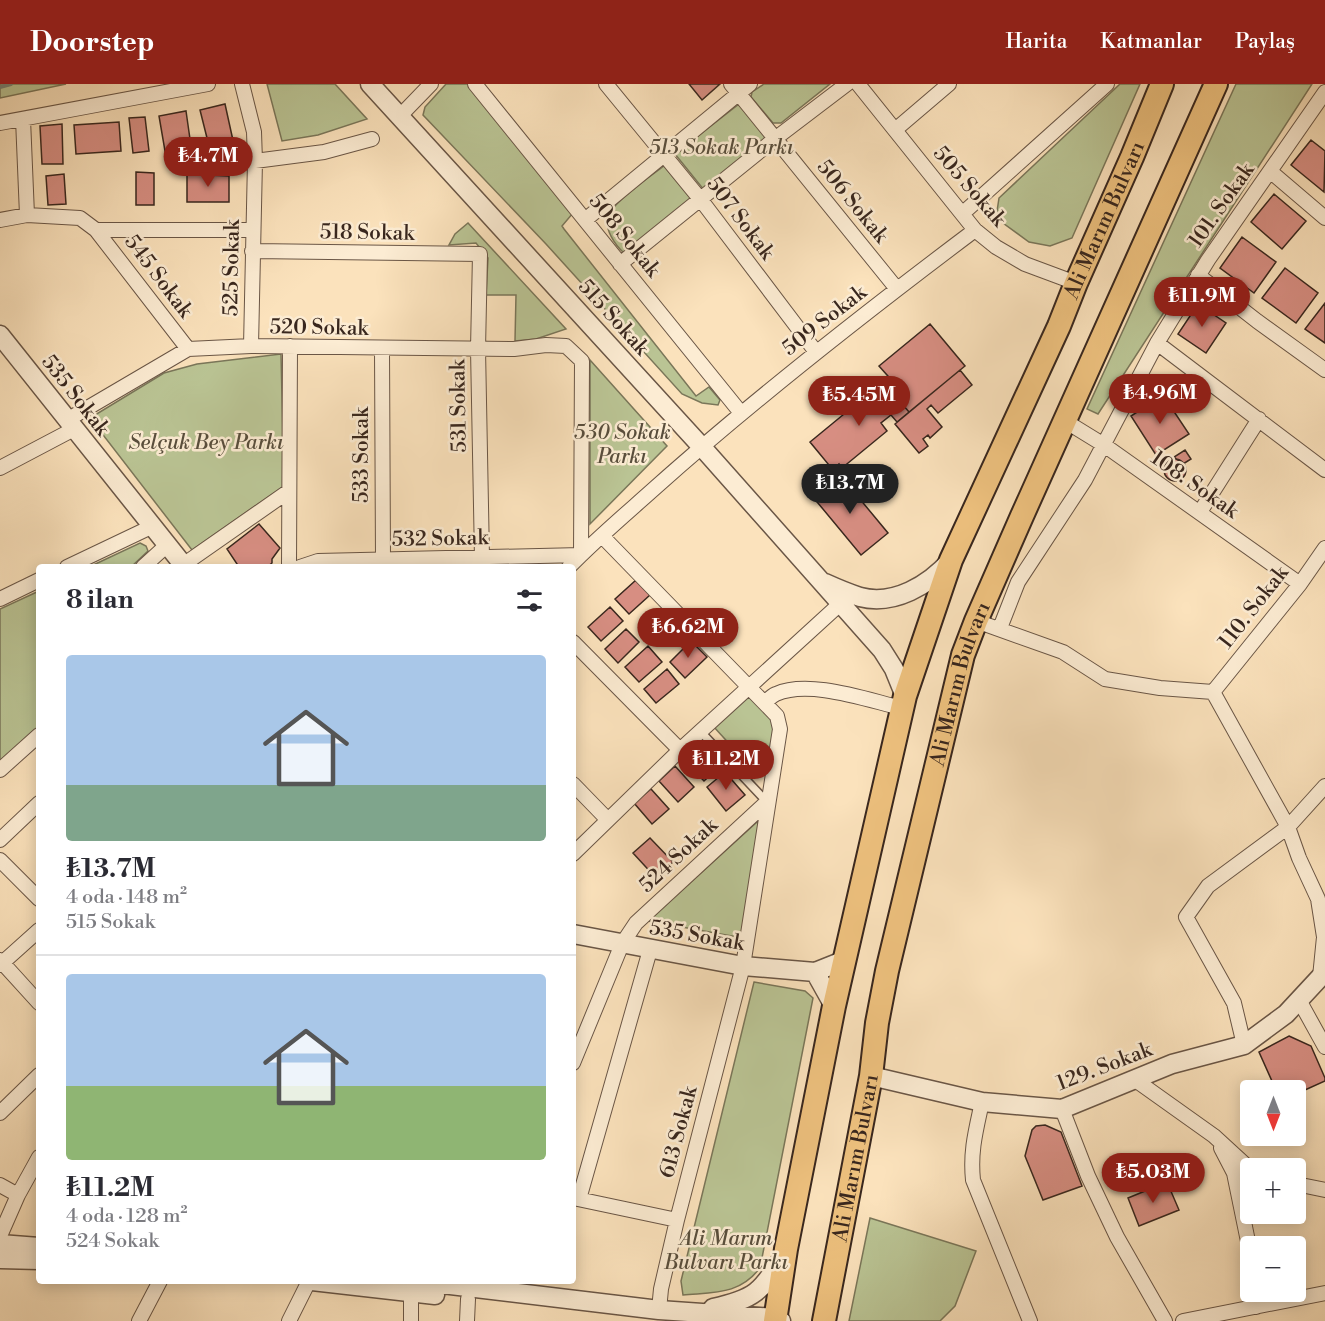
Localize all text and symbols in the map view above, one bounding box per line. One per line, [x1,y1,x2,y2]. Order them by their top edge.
text: Doorstep [30,25,155,60]
text: Harita [1005,29,1067,55]
text: Katmanlar [1100,29,1202,55]
text: Paylaş [1235,29,1295,55]
park label: 513 Sokak Parkı [649,135,794,161]
pin: ₺4.7M [166,137,250,188]
street label: Ali Marım Bulvarı [1059,138,1151,304]
street label: 505 Sokak [927,141,1012,233]
text: ₺4.7M [178,144,238,169]
street label: 506 Sokak [811,155,894,249]
street label: 101. Sokak [1183,157,1261,253]
street label: 507 Sokak [701,172,780,266]
street label: 508 Sokak [583,189,666,283]
street label: 525 Sokak [218,219,246,317]
street label: 518 Sokak [320,219,415,247]
street label: 545 Sokak [118,230,199,324]
street label: 515 Sokak [572,274,655,362]
pin: ₺11.9M [1153,277,1251,328]
street label: 509 Sokak [777,279,873,362]
text: ₺11.9M [1168,284,1236,309]
street label: 520 Sokak [269,314,370,342]
street label: 535 Sokak [35,350,116,442]
street label: 531 Sokak [445,358,473,453]
pin: ₺4.96M [1111,374,1209,425]
pin: ₺5.45M [810,376,908,427]
text: ₺4.96M [1123,381,1197,406]
text: ₺5.45M [822,383,896,408]
street label: 533 Sokak [349,406,375,503]
park label: 530 Sokak Parkı [573,420,671,470]
park label: Selçuk Bey Parkı [128,430,284,456]
street label: 108. Sokak [1145,445,1244,525]
pin: ₺13.7M [801,464,899,515]
text: ₺13.7M [816,471,884,496]
street label: 532 Sokak [392,525,490,553]
street label: 110. Sokak [1213,560,1295,654]
text: 8 ilan [66,584,134,616]
icon: filters [513,584,546,617]
street label: Ali Marım Bulvarı [924,598,997,770]
pin: ₺6.62M [639,608,737,659]
text: ₺6.62M [651,615,725,640]
icon: home [252,694,360,802]
pin: ₺11.2M [677,740,775,791]
text: ₺11.2M [692,747,760,772]
street label: 524 Sokak [634,812,724,899]
text: ₺13.7M [66,853,156,885]
text: 4 oda · 148 m² [66,885,187,910]
text: 515 Sokak [66,910,155,935]
street label: 535 Sokak [647,915,747,957]
icon: home [252,1013,360,1121]
street label: 129. Sokak [1053,1036,1157,1097]
street label: Ali Marım Bulvarı [827,1072,885,1245]
north arrow [1240,1080,1306,1146]
map controls [1240,1080,1306,1302]
street label: 613 Sokak [654,1082,704,1181]
pin: ₺5.03M [1104,1153,1202,1204]
button: + [1240,1158,1306,1224]
text: ₺5.03M [1116,1160,1190,1185]
text: ₺11.2M [66,1172,154,1204]
text: 4 oda · 128 m² [66,1204,188,1229]
park label: Ali Marım Bulvarı Parkı [663,1226,789,1276]
text: 524 Sokak [66,1229,159,1254]
button: − [1240,1236,1306,1302]

